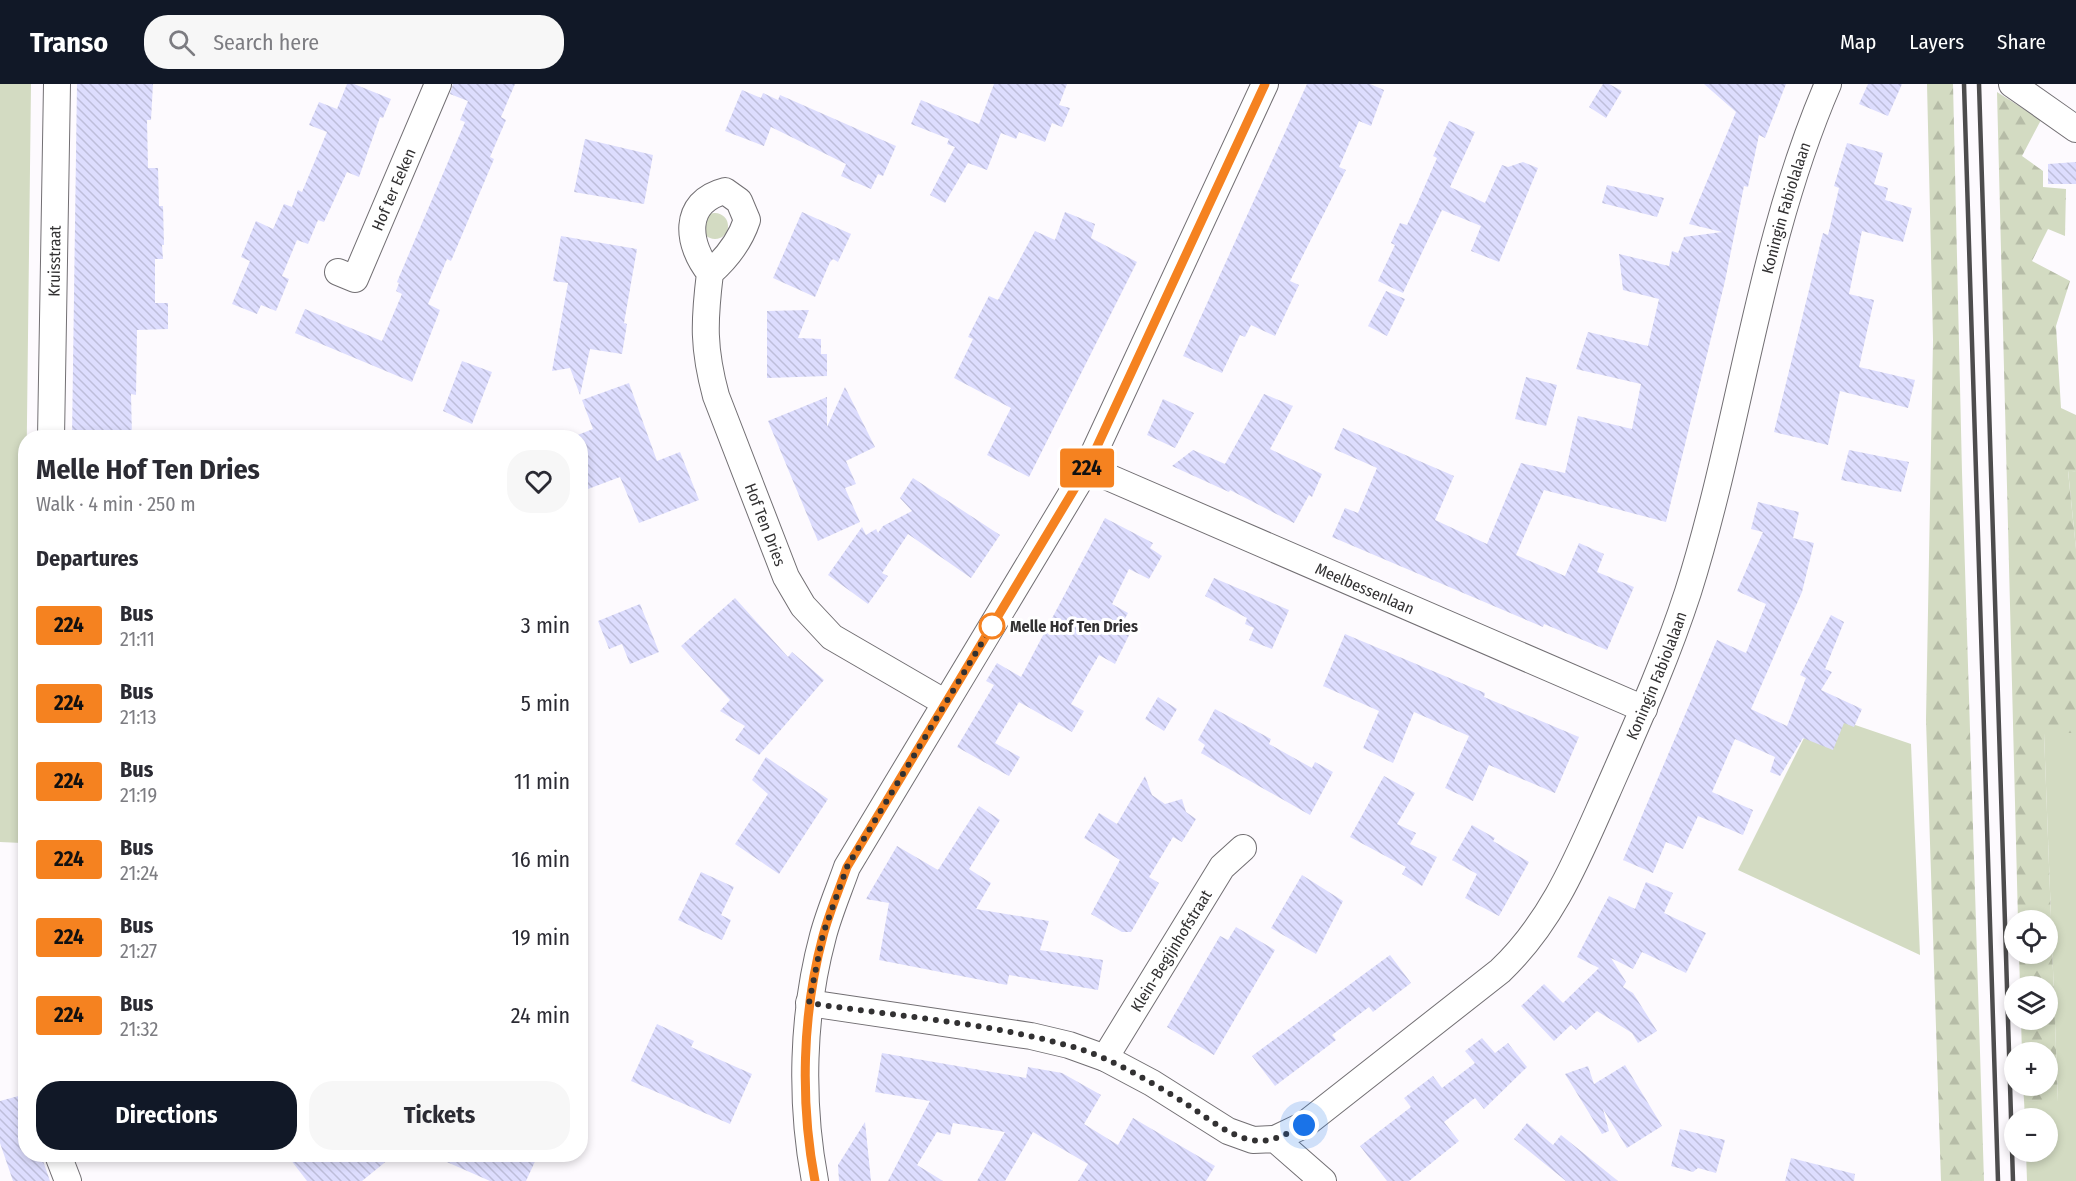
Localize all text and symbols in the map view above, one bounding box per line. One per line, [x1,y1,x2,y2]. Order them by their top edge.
search box [144,15,564,69]
text: Transo [30,26,108,59]
icon: search [165,26,198,59]
text: Search here [213,29,319,56]
text: Map [1840,29,1876,55]
text: Layers [1909,29,1964,55]
text: Share [1997,29,2046,55]
street label: Koningin Fabiolalaan [1757,139,1814,275]
street label: Hof ter Eeken [367,145,419,233]
street label: Kruisstraat [44,225,64,297]
line badge: 224 [1052,448,1122,488]
button: heart [507,450,570,513]
text: Melle Hof Ten Dries [36,453,260,486]
text: 224 [1072,455,1102,481]
street label: Hof Ten Dries [741,480,790,569]
text: Walk · 4 min · 250 m [36,492,196,516]
text: Departures [36,545,138,572]
street label: Meelbessenlaan [1313,559,1417,618]
text: Bus [120,600,153,627]
street label: Koningin Fabiolalaan [1622,609,1690,742]
text: 224 [54,612,84,638]
text: 3 min [521,612,570,639]
marker: Melle Hof Ten Dries [979,613,1005,639]
place label: Melle Hof Ten Dries [1010,617,1138,636]
text: 21:11 [120,627,155,651]
text: Bus [120,678,153,705]
text: 224 [54,690,84,716]
text: 5 min [521,690,570,717]
text: 21:13 [120,705,156,729]
text: Bus [120,756,153,783]
text: 224 [54,768,84,794]
text: 11 min [514,768,570,795]
text: 21:19 [120,783,157,807]
text: Bus [120,834,153,861]
text: 224 [54,846,84,872]
text: 16 min [511,846,570,873]
text: 21:24 [120,861,159,885]
street label: Klein-Begijnhofstraat [1126,886,1216,1015]
map controls [2004,910,2058,1162]
button: locate [2004,910,2058,964]
text: Bus [120,912,153,939]
text: 224 [54,924,84,950]
text: 19 min [512,924,570,951]
text: 21:27 [120,939,157,963]
button: layers [2004,976,2058,1030]
text: Bus [120,990,153,1017]
text: 224 [54,1002,84,1028]
text: 24 min [511,1002,570,1029]
text: 21:32 [120,1017,158,1041]
button: + [2004,1042,2058,1096]
button: Directions [36,1081,297,1150]
button: Tickets [309,1081,570,1150]
button: − [2004,1108,2058,1162]
your location [1289,1110,1319,1140]

